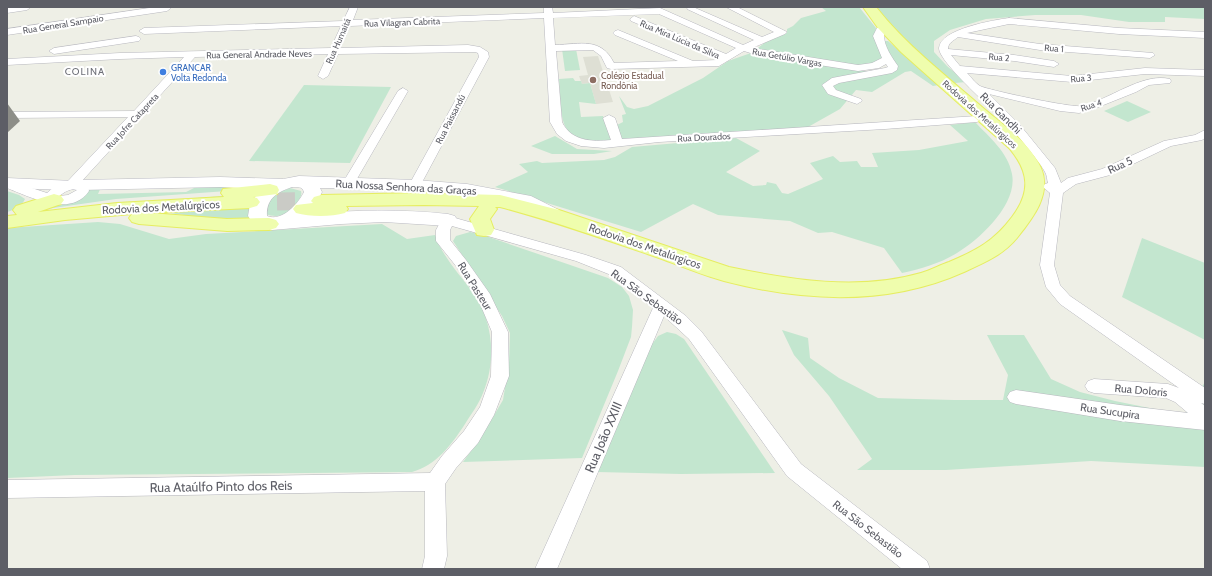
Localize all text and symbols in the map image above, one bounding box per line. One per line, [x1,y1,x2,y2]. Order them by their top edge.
street label: Rua General Sampaio [22,12,104,36]
street label: Rua Vilagran Cabrita [364,15,441,29]
street label: Rua Humaitá [323,16,353,66]
street label: Rua Mira Lúcia da Silva [639,17,722,61]
street label: Rua 1 [1044,42,1064,54]
street label: Rua Getúlio Vargas [751,45,823,69]
street label: Rua General Andrade Neves [206,48,312,60]
street label: Rua 2 [988,51,1010,63]
place label: GRANCAR Volta Redonda [171,62,227,83]
district label: COLINA [65,65,105,78]
marker: GRANCAR Volta Redonda [158,67,168,77]
place label: Colégio Estadual Rondônia [601,70,665,91]
street label: Rua 3 [1070,72,1092,84]
marker: Colégio Estadual Rondônia [588,75,598,85]
street label: Rodovia dos Metalúrgicos [940,78,1020,151]
street label: Rua Gandhi [977,89,1025,137]
street label: Rua Jofre Catapreta [103,90,161,151]
street label: Rua Paissandú [433,92,467,146]
street label: Rua 4 [1079,96,1103,114]
street label: Rua Dourados [677,130,731,144]
street label: Rua 5 [1105,153,1135,177]
street label: Rua Nossa Senhora das Graças [335,176,477,198]
street label: Rodovia dos Metalúrgicos [102,197,221,217]
street label: Rodovia dos Metalúrgicos [587,220,703,272]
street label: Rua Pasteur [455,259,496,313]
street label: Rua São Sebastião [608,266,686,328]
street label: Rua Doloris [1114,381,1168,399]
street label: Rua João XXIII [581,399,625,475]
street label: Rua Sucupira [1079,400,1141,422]
street label: Rua Ataúlfo Pinto dos Reis [149,477,293,495]
street label: Rua São Sebastião [830,497,906,561]

